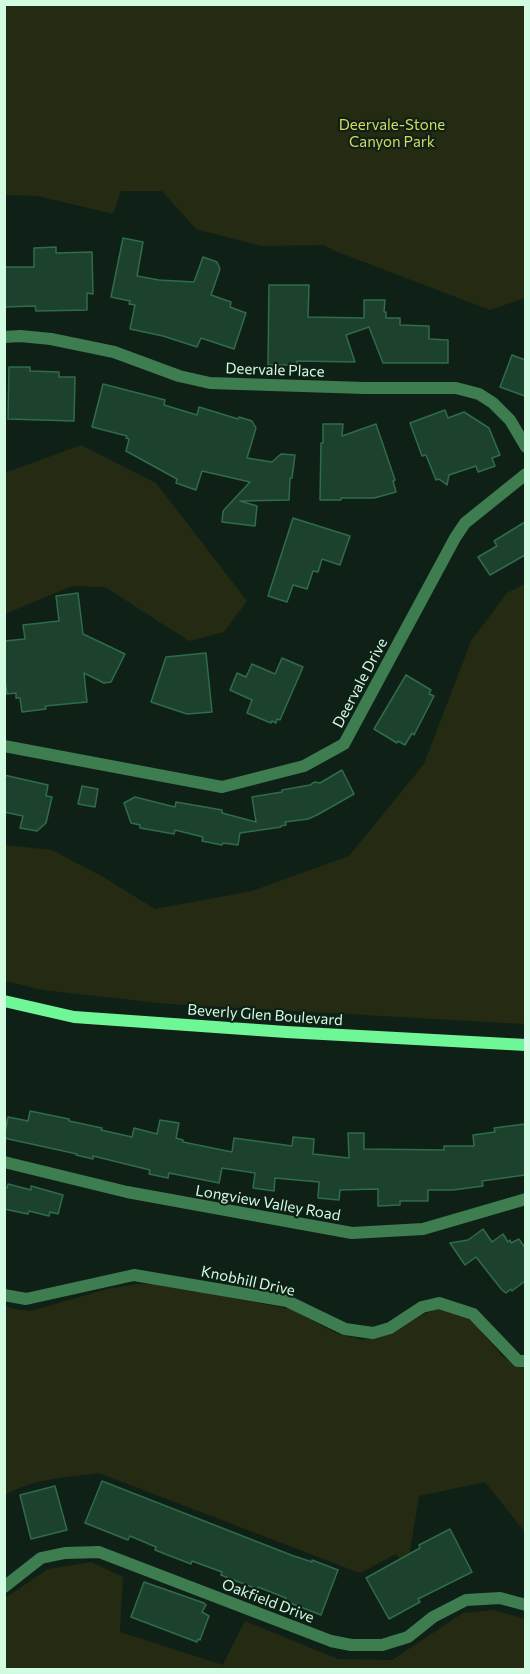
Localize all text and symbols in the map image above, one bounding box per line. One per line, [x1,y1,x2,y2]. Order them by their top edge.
park label: Deervale-Stone Canyon Park [339,116,445,151]
street label: Deervale Place [225,359,325,381]
street label: Deervale Drive [329,635,391,731]
street label: Beverly Glen Boulevard [187,1001,343,1029]
street label: Longview Valley Road [194,1181,342,1225]
street label: Knobhill Drive [199,1262,297,1300]
street label: Oakfield Drive [219,1575,317,1627]

